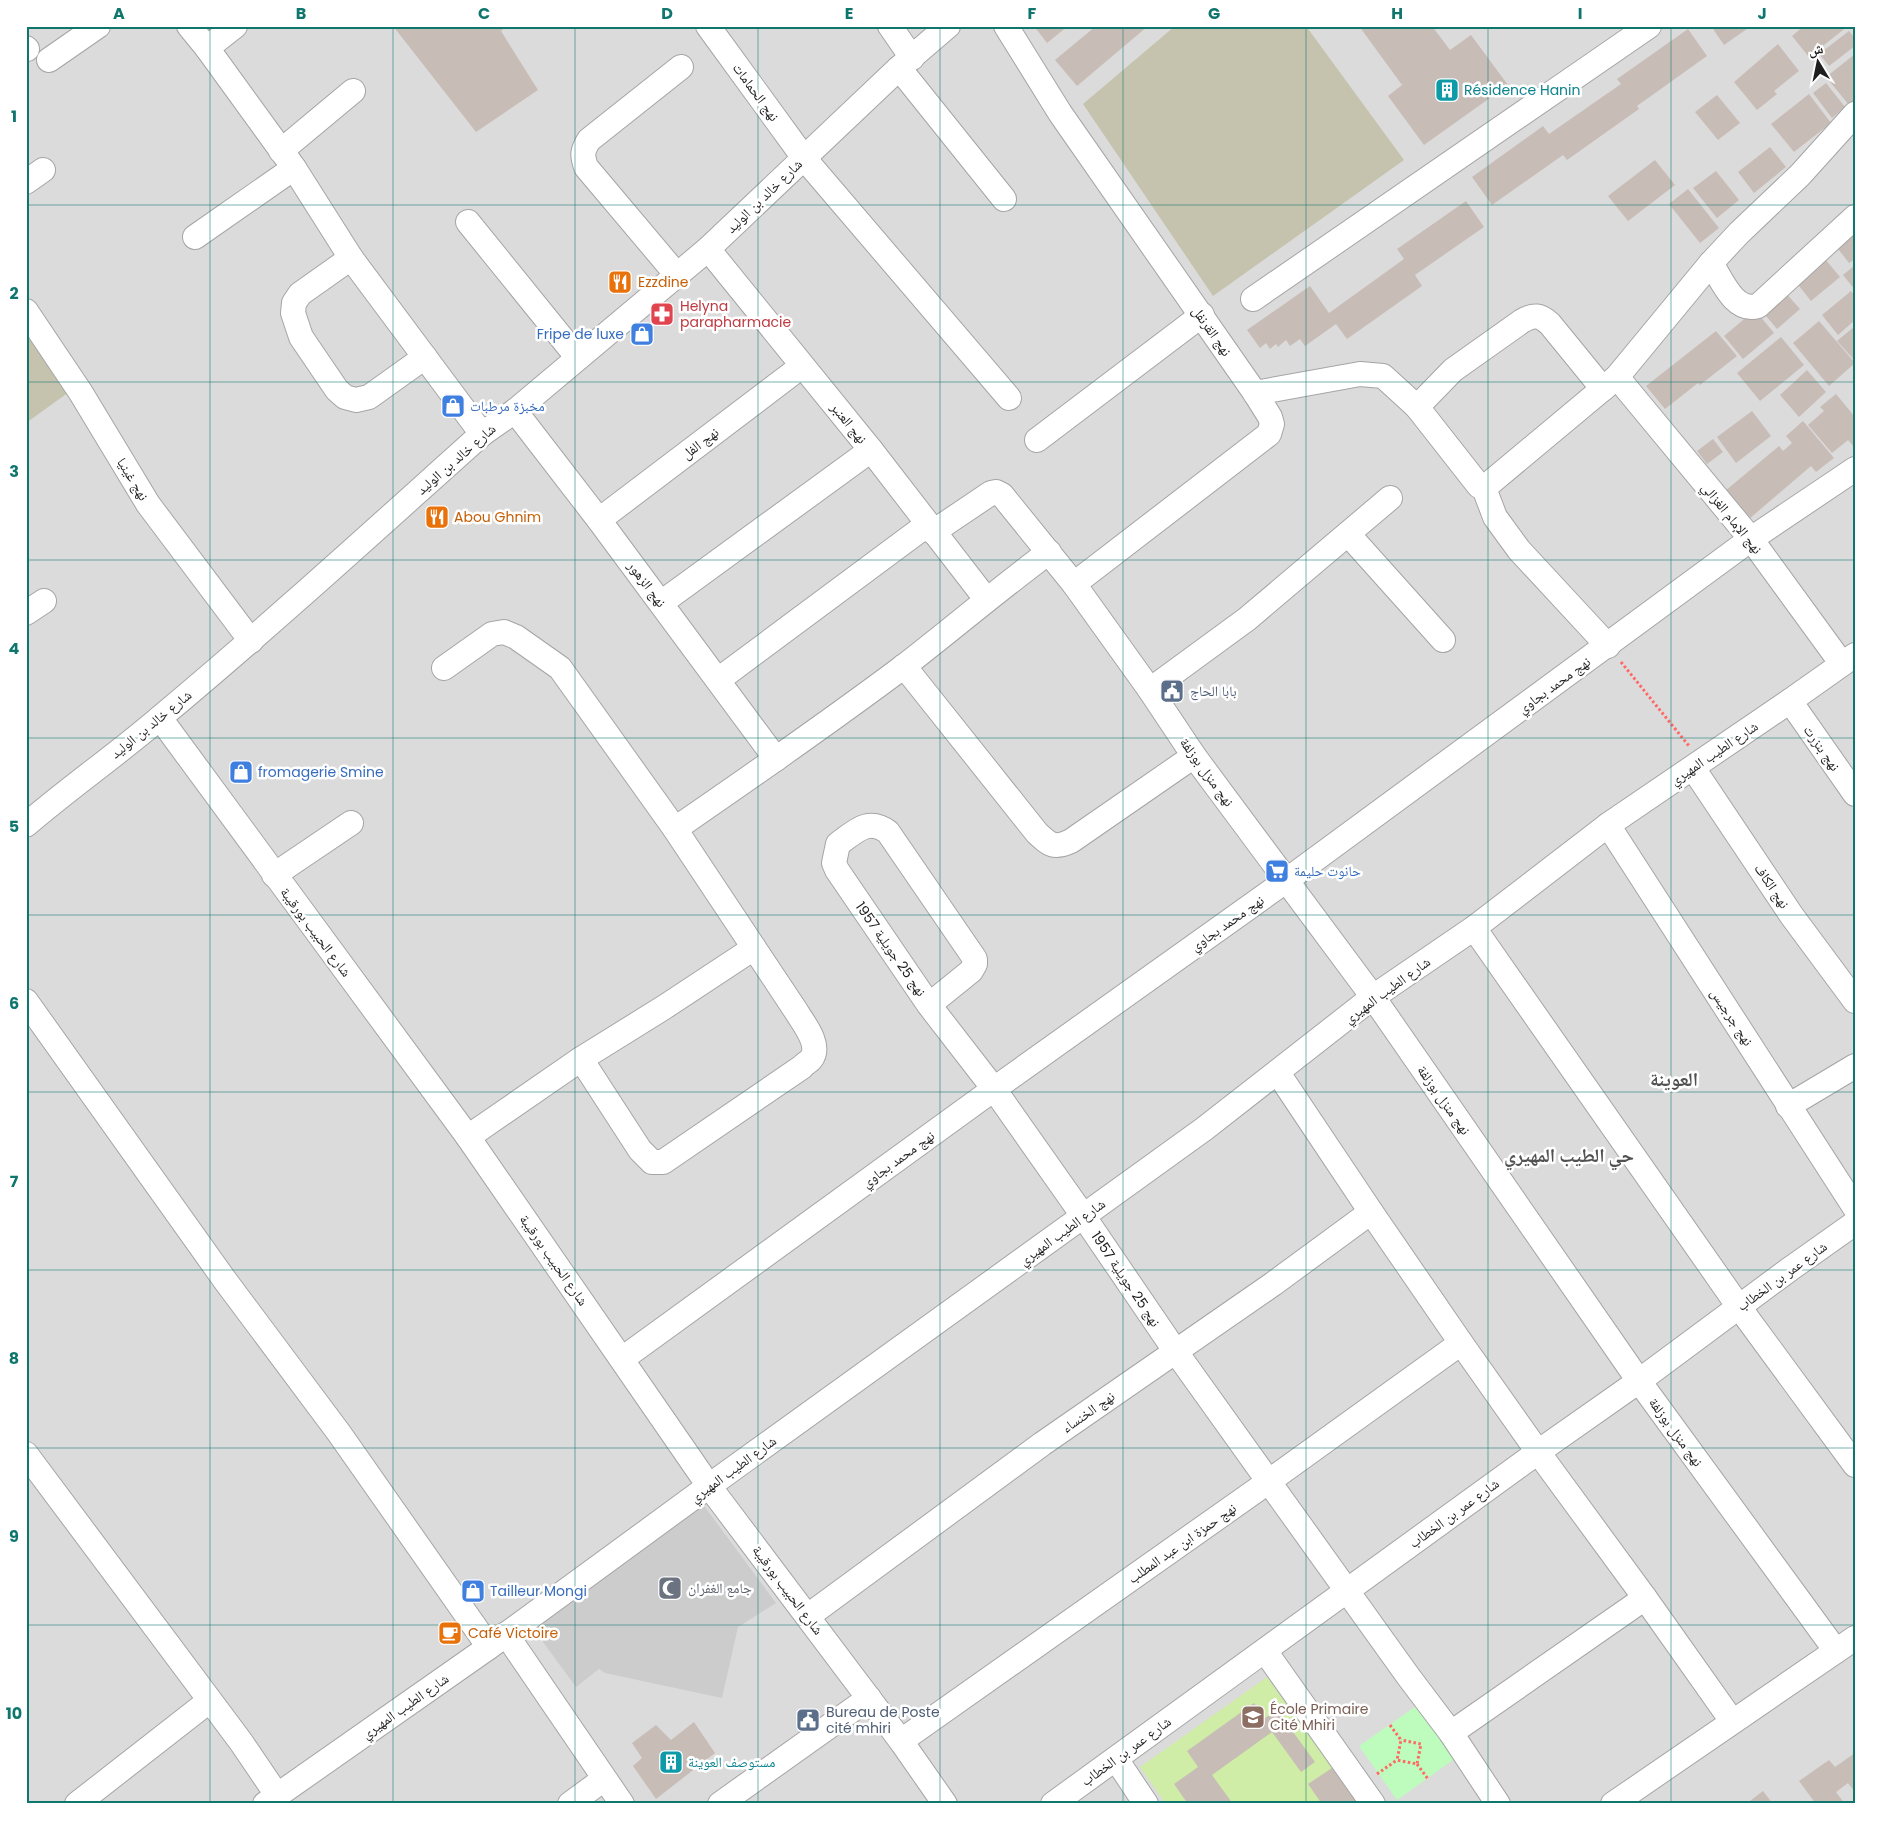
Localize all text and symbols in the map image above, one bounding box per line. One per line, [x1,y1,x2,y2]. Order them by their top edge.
text: A [113,2,125,25]
text: B [296,2,306,25]
text: C [478,2,490,25]
text: D [661,2,673,25]
text: E [845,2,853,25]
text: F [1028,2,1037,25]
text: G [1208,2,1220,25]
text: H [1391,2,1403,25]
text: I [1578,2,1582,25]
text: J [1757,2,1767,25]
north arrow [1794,38,1844,88]
text: ش [1807,38,1825,60]
street label: نهج الحمامات [728,59,784,125]
building icon: Résidence Hanin [1434,77,1460,103]
place label: Résidence Hanin [1464,80,1580,100]
text: 1 [11,105,17,128]
street label: شارع خالد بن الوليد [721,154,807,238]
restaurant icon: Ezzdine [607,269,633,295]
place label: Ezzdine [638,272,689,292]
text: 2 [9,282,19,305]
place label: Helyna parapharmacie [680,296,792,332]
pharmacy icon: Helyna parapharmacie [649,301,675,327]
street label: نهج القرنفل [1187,302,1237,360]
shop icon: Fripe de luxe [629,321,655,347]
place label: Fripe de luxe [537,324,624,344]
shop icon: مخبزة مرطبات [440,393,466,419]
place label: مخبزة مرطبات [470,396,545,416]
street label: نهج العنبر [825,397,872,448]
street label: شارع خالد بن الوليد [412,419,500,499]
street label: نهج الفل [677,422,723,464]
street label: نهج غينيا [112,454,154,504]
text: 3 [9,460,19,483]
street label: نهج الإمام الغزالي [1696,478,1767,559]
restaurant icon: Abou Ghnim [424,504,450,530]
place label: Abou Ghnim [454,507,541,527]
street label: نهج الزهور [622,556,671,611]
text: 4 [9,637,20,660]
street label: نهج محمد بجاوي [1513,652,1596,720]
public building icon: بابا الحاج [1159,678,1185,704]
place label: بابا الحاج [1190,681,1237,701]
street label: شارع خالد بن الوليد [106,685,196,763]
street label: شارع الطيب المهيري [1666,716,1763,791]
street label: نهج بنزرت [1799,721,1845,775]
street label: نهج منزل بوزلفة [1175,733,1239,811]
shop icon: fromagerie Smine [228,759,254,785]
place label: fromagerie Smine [258,762,384,782]
text: 5 [9,815,19,838]
supermarket icon: حانوت حليمة [1264,858,1290,884]
street label: نهج الكاف [1750,860,1794,913]
place label: حانوت حليمة [1294,861,1361,881]
street label: شارع الحبيب بورقيبة [276,883,356,981]
street label: نهج محمد بجاوي [1186,890,1269,957]
street label: نهج 25 جويلية 1957 [851,898,931,1000]
street label: شارع الطيب المهيري [1340,952,1435,1029]
street label: نهج جرجيس [1706,984,1758,1050]
text: 6 [9,992,19,1015]
street label: نهج منزل بوزلفة [1413,1061,1475,1139]
district label: العوينة [1650,1066,1698,1093]
street label: نهج محمد بجاوي [857,1126,940,1194]
district label: حي الطيب المهيري [1504,1142,1634,1171]
text: 7 [10,1170,19,1193]
street label: شارع الطيب المهيري [1015,1194,1110,1271]
street label: شارع الحبيب بورقيبة [515,1210,593,1310]
street label: نهج 25 جويلية 1957 [1087,1227,1166,1331]
street label: شارع عمر بن الخطاب [1733,1236,1831,1316]
text: 8 [9,1347,19,1370]
street label: نهج الخنساء [1057,1386,1119,1438]
street label: نهج منزل بوزلفة [1644,1393,1708,1471]
street label: شارع الطيب المهيري [686,1431,781,1508]
street label: شارع عمر بن الخطاب [1405,1473,1503,1553]
street label: نهج حمزة ابن عبد المطلب [1124,1498,1240,1588]
text: 9 [9,1525,19,1548]
street label: شارع الحبيب بورقيبة [748,1541,828,1639]
mosque icon: جامع الغفران [657,1575,683,1601]
shop icon: Tailleur Mongi [460,1578,486,1604]
place label: جامع الغفران [688,1578,752,1598]
place label: Tailleur Mongi [490,1581,587,1601]
cafe icon: Café Victoire [437,1620,463,1646]
place label: Café Victoire [468,1623,558,1643]
street label: شارع الطيب المهيري [357,1668,454,1745]
place label: École Primaire Cité Mhiri [1270,1699,1369,1735]
text: 10 [6,1702,22,1725]
place label: Bureau de Poste cité mhiri [826,1702,940,1738]
school or university icon: École Primaire Cité Mhiri [1240,1704,1266,1730]
public building icon: Bureau de Poste cité mhiri [795,1707,821,1733]
street label: شارع عمر بن الخطاب [1077,1711,1175,1791]
building icon: مستوصف العوينة [658,1749,684,1775]
place label: مستوصف العوينة [688,1752,775,1772]

